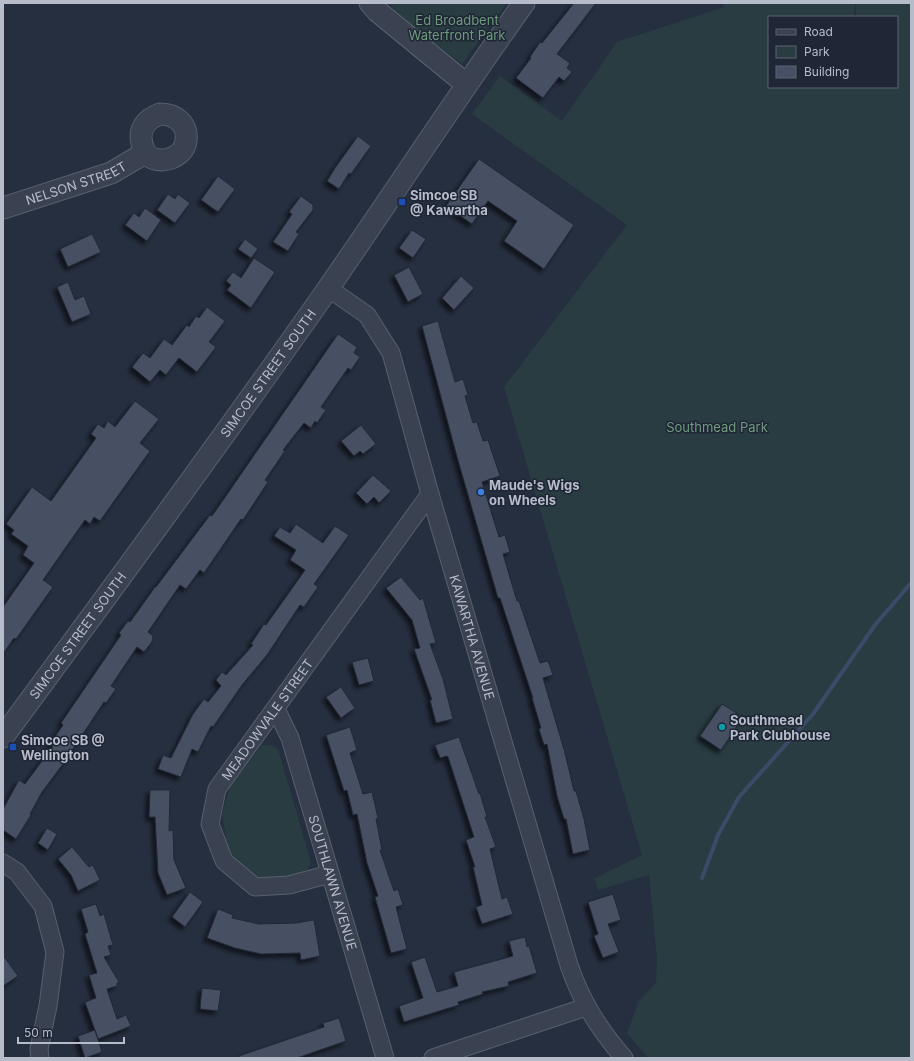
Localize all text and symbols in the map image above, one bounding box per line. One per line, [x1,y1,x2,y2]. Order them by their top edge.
park label: Ed Broadbent Waterfront Park [409,12,505,43]
legend [768,16,898,88]
text: Road [804,24,833,39]
text: Park [804,44,830,59]
text: Building [804,64,849,79]
street label: NELSON STREET [23,158,129,208]
place label: Simcoe SB @ Kawartha [410,187,488,218]
marker: Simcoe SB @ Kawartha [397,197,407,207]
street label: SIMCOE STREET SOUTH [217,306,319,440]
park label: Southmead Park [666,419,768,435]
place label: Maude's Wigs on Wheels [489,477,580,508]
marker: Maude's Wigs on Wheels [476,487,486,497]
street label: SIMCOE STREET SOUTH [26,569,129,702]
street label: KAWARTHA AVENUE [446,573,498,702]
street label: MEADOWVALE STREET [218,656,316,783]
place label: Southmead Park Clubhouse [730,712,831,743]
marker: Southmead Park Clubhouse [717,722,727,732]
place label: Simcoe SB @ Wellington [21,732,105,763]
marker: Simcoe SB @ Wellington [8,742,18,752]
street label: SOUTHLAWN AVENUE [305,813,361,952]
scale bar [18,1019,124,1045]
text: 50 m [24,1025,53,1040]

